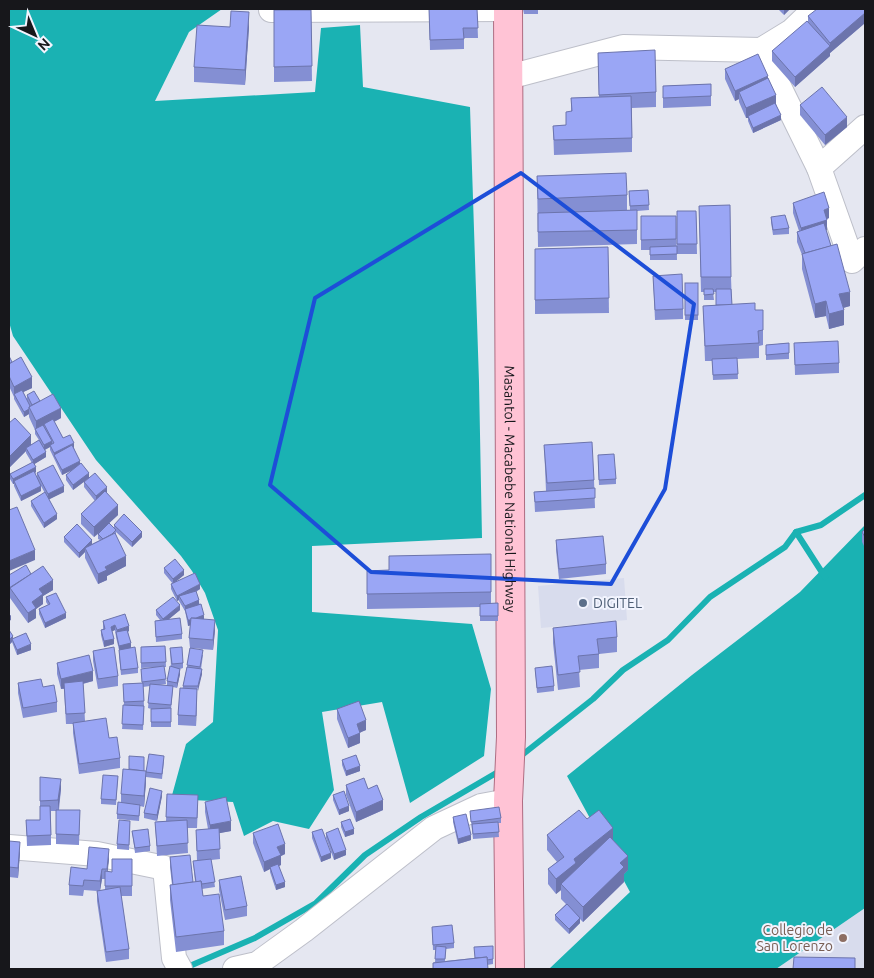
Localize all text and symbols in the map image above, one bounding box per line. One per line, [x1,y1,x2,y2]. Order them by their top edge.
north arrow [10,10,60,60]
text: N [35,35,53,54]
street label: Masantol - Macabebe National Highway [501,365,518,613]
place label: DIGITEL [593,595,642,611]
marker: DIGITEL [577,597,589,609]
place label: Collegio de San Lorenzo [756,922,833,954]
marker: Collegio de San Lorenzo [837,932,849,944]

